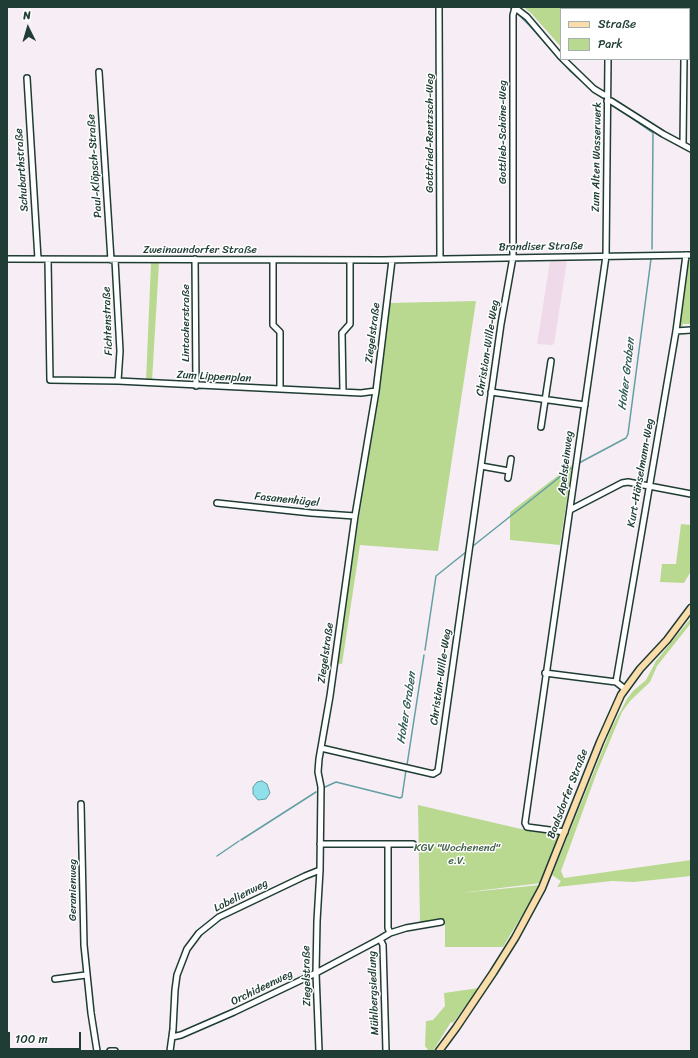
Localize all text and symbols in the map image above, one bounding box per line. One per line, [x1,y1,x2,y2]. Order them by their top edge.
text: N [22,6,32,25]
north arrow [8,8,48,48]
legend [560,8,690,60]
text: Straße [598,13,636,35]
text: Park [598,33,623,55]
street label: Gottfried-Rentzsch-Weg [423,73,437,193]
street label: Gottlieb-Schöne-Weg [496,80,510,184]
street label: Zum Alten Wasserwerk [589,102,605,212]
street label: Paul-Klöpsch-Straße [85,114,105,218]
street label: Schubarthstraße [12,128,32,212]
street label: Brandiser Straße [499,240,583,254]
street label: Zweinaundorfer Straße [143,243,257,257]
street label: Lintacherstraße [179,284,193,362]
street label: Fichtenstraße [100,286,116,356]
street label: Christian-Wille-Weg [474,299,502,397]
street label: Ziegelstraße [363,302,383,364]
water label: Hoher Graben [615,337,639,411]
street label: Zum Lippenplan [176,368,252,386]
street label: Kurt-Hänselmann-Weg [625,417,657,529]
street label: Apelsteinweg [556,430,576,496]
street label: Fasanenhügel [254,490,320,510]
street label: Ziegelstraße [315,622,337,684]
street label: Christian-Wille-Weg [428,628,454,726]
water label: Hoher Graben [394,671,420,745]
street label: Baalsdorfer Straße [545,747,591,841]
park label: KGV "Wochenend" e.V. [414,841,500,867]
street label: Geranienweg [66,859,80,921]
street label: Lobelienweg [212,877,270,915]
street label: Ziegelstraße [300,945,314,1007]
street label: Mühlbergsiedlung [366,951,382,1035]
street label: Orchideenweg [229,967,295,1009]
scale bar [10,1024,83,1050]
text: 100 m [15,1028,48,1050]

